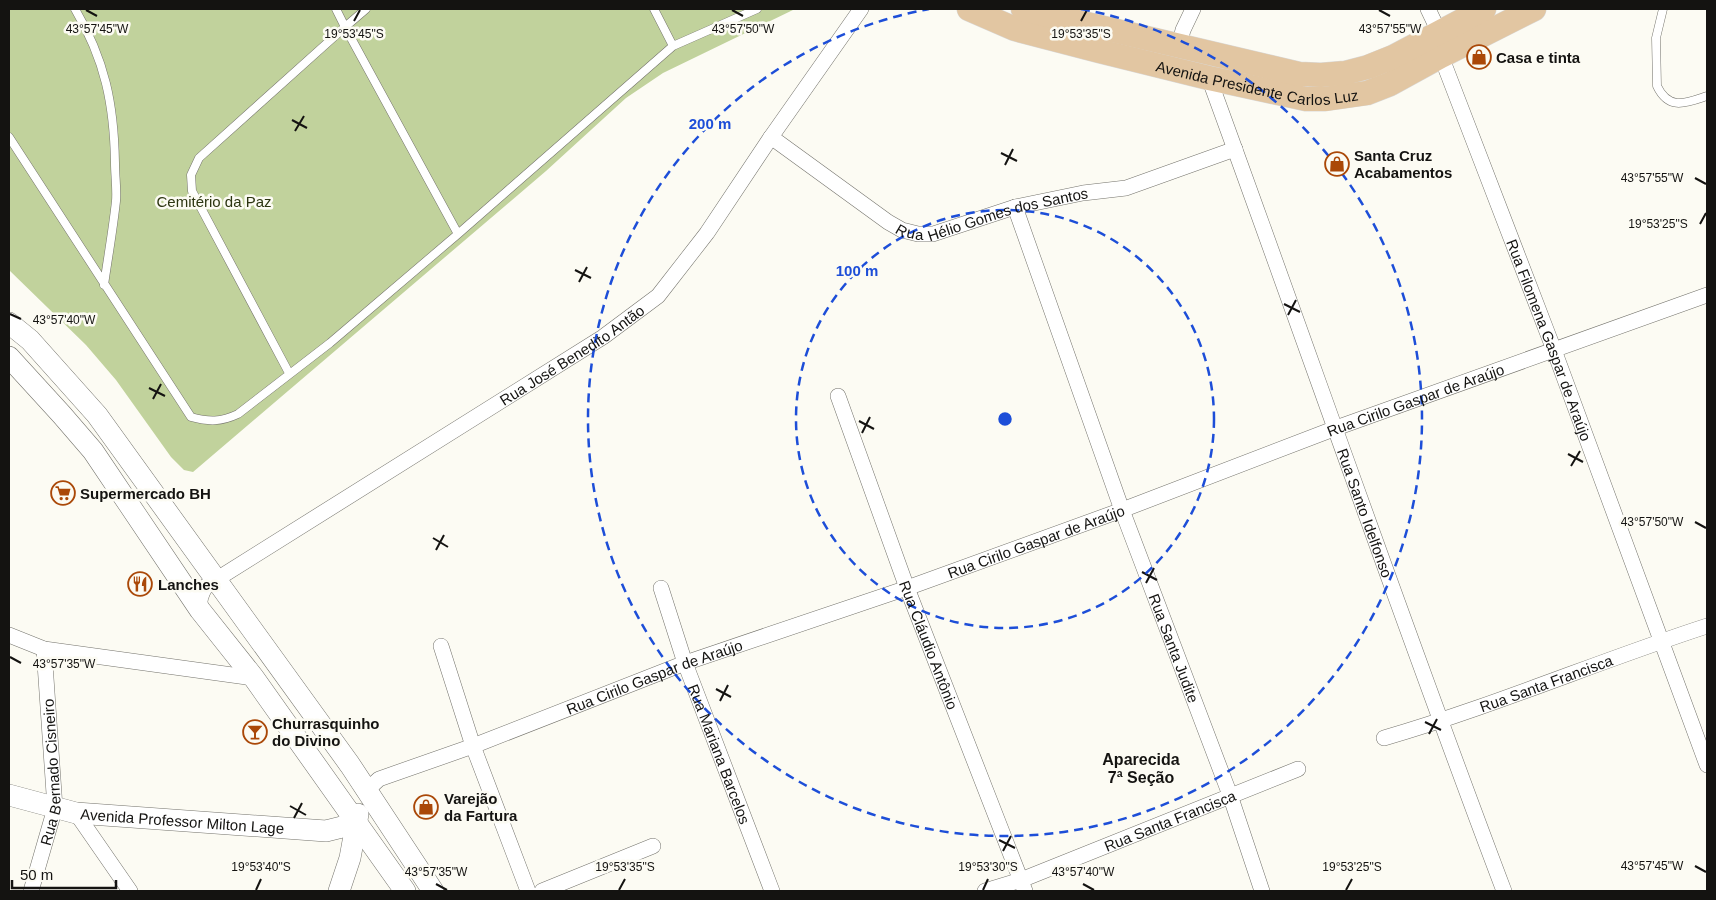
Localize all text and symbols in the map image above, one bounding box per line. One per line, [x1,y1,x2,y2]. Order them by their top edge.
text: 43°57'45"W [66,22,129,36]
text: 43°57'50"W [712,22,775,36]
text: 43°57'55"W [1359,22,1422,36]
text: 19°53'45"S [324,27,384,41]
text: 19°53'35"S [1051,27,1111,41]
shop icon: Casa e tinta [1466,44,1492,70]
place label: Casa e tinta [1496,49,1581,66]
street label: Avenida Presidente Carlos Luz [1154,57,1359,108]
text: 200 m [689,115,731,132]
place label: Santa Cruz Acabamentos [1354,147,1452,181]
shop icon: Santa Cruz Acabamentos [1324,151,1350,177]
text: 43°57'55"W [1621,171,1684,185]
street label: Rua Hélio Gomes dos Santos [893,184,1089,244]
park label: Cemitério da Paz [156,193,272,210]
text: 19°53'25"S [1628,217,1688,231]
street label: Rua Filomena Gaspar de Araújo [1504,237,1595,443]
text: 100 m [836,262,878,279]
street label: Rua José Benedito Antão [496,301,647,408]
text: 43°57'40"W [33,313,96,327]
street label: Rua Cirilo Gaspar de Araújo [1324,360,1506,439]
centre of rings [996,410,1014,428]
street label: Rua Santo Idelfonso [1334,446,1396,580]
supermarket icon: Supermercado BH [50,480,76,506]
place label: Supermercado BH [80,485,211,502]
street label: Rua Cirilo Gaspar de Araújo [945,501,1127,581]
text: 43°57'50"W [1621,515,1684,529]
restaurant icon: Lanches [127,571,153,597]
place label: Lanches [158,576,219,593]
street label: Rua Cláudio Antônio [896,578,962,712]
street label: Rua Santa Judite [1146,591,1203,705]
street label: Rua Cirilo Gaspar de Araújo [564,636,744,717]
street label: Rua Santa Francisca [1477,651,1615,715]
text: 43°57'35"W [33,657,96,671]
street label: Rua Mariana Barcelos [685,681,754,826]
street label: Rua Bernado Cisneiro [36,698,64,847]
place label: Churrasquinho do Divino [272,715,380,749]
bar icon: Churrasquinho do Divino [242,719,268,745]
district label: Aparecida 7ª Seção [1102,751,1180,786]
street label: Rua Santa Francisca [1102,786,1239,854]
place label: Varejão da Fartura [444,790,518,824]
shop icon: Varejão da Fartura [413,794,439,820]
street label: Avenida Professor Milton Lage [80,805,285,836]
scale bar [12,858,116,890]
text: 43°57'45"W [1621,859,1684,873]
text: 19°53'40"S [231,860,291,874]
text: 19°53'35"S [595,860,655,874]
text: 19°53'30"S [958,860,1018,874]
text: 19°53'25"S [1322,860,1382,874]
text: 43°57'35"W [405,865,468,879]
text: 43°57'40"W [1052,865,1115,879]
text: 50 m [20,866,53,883]

